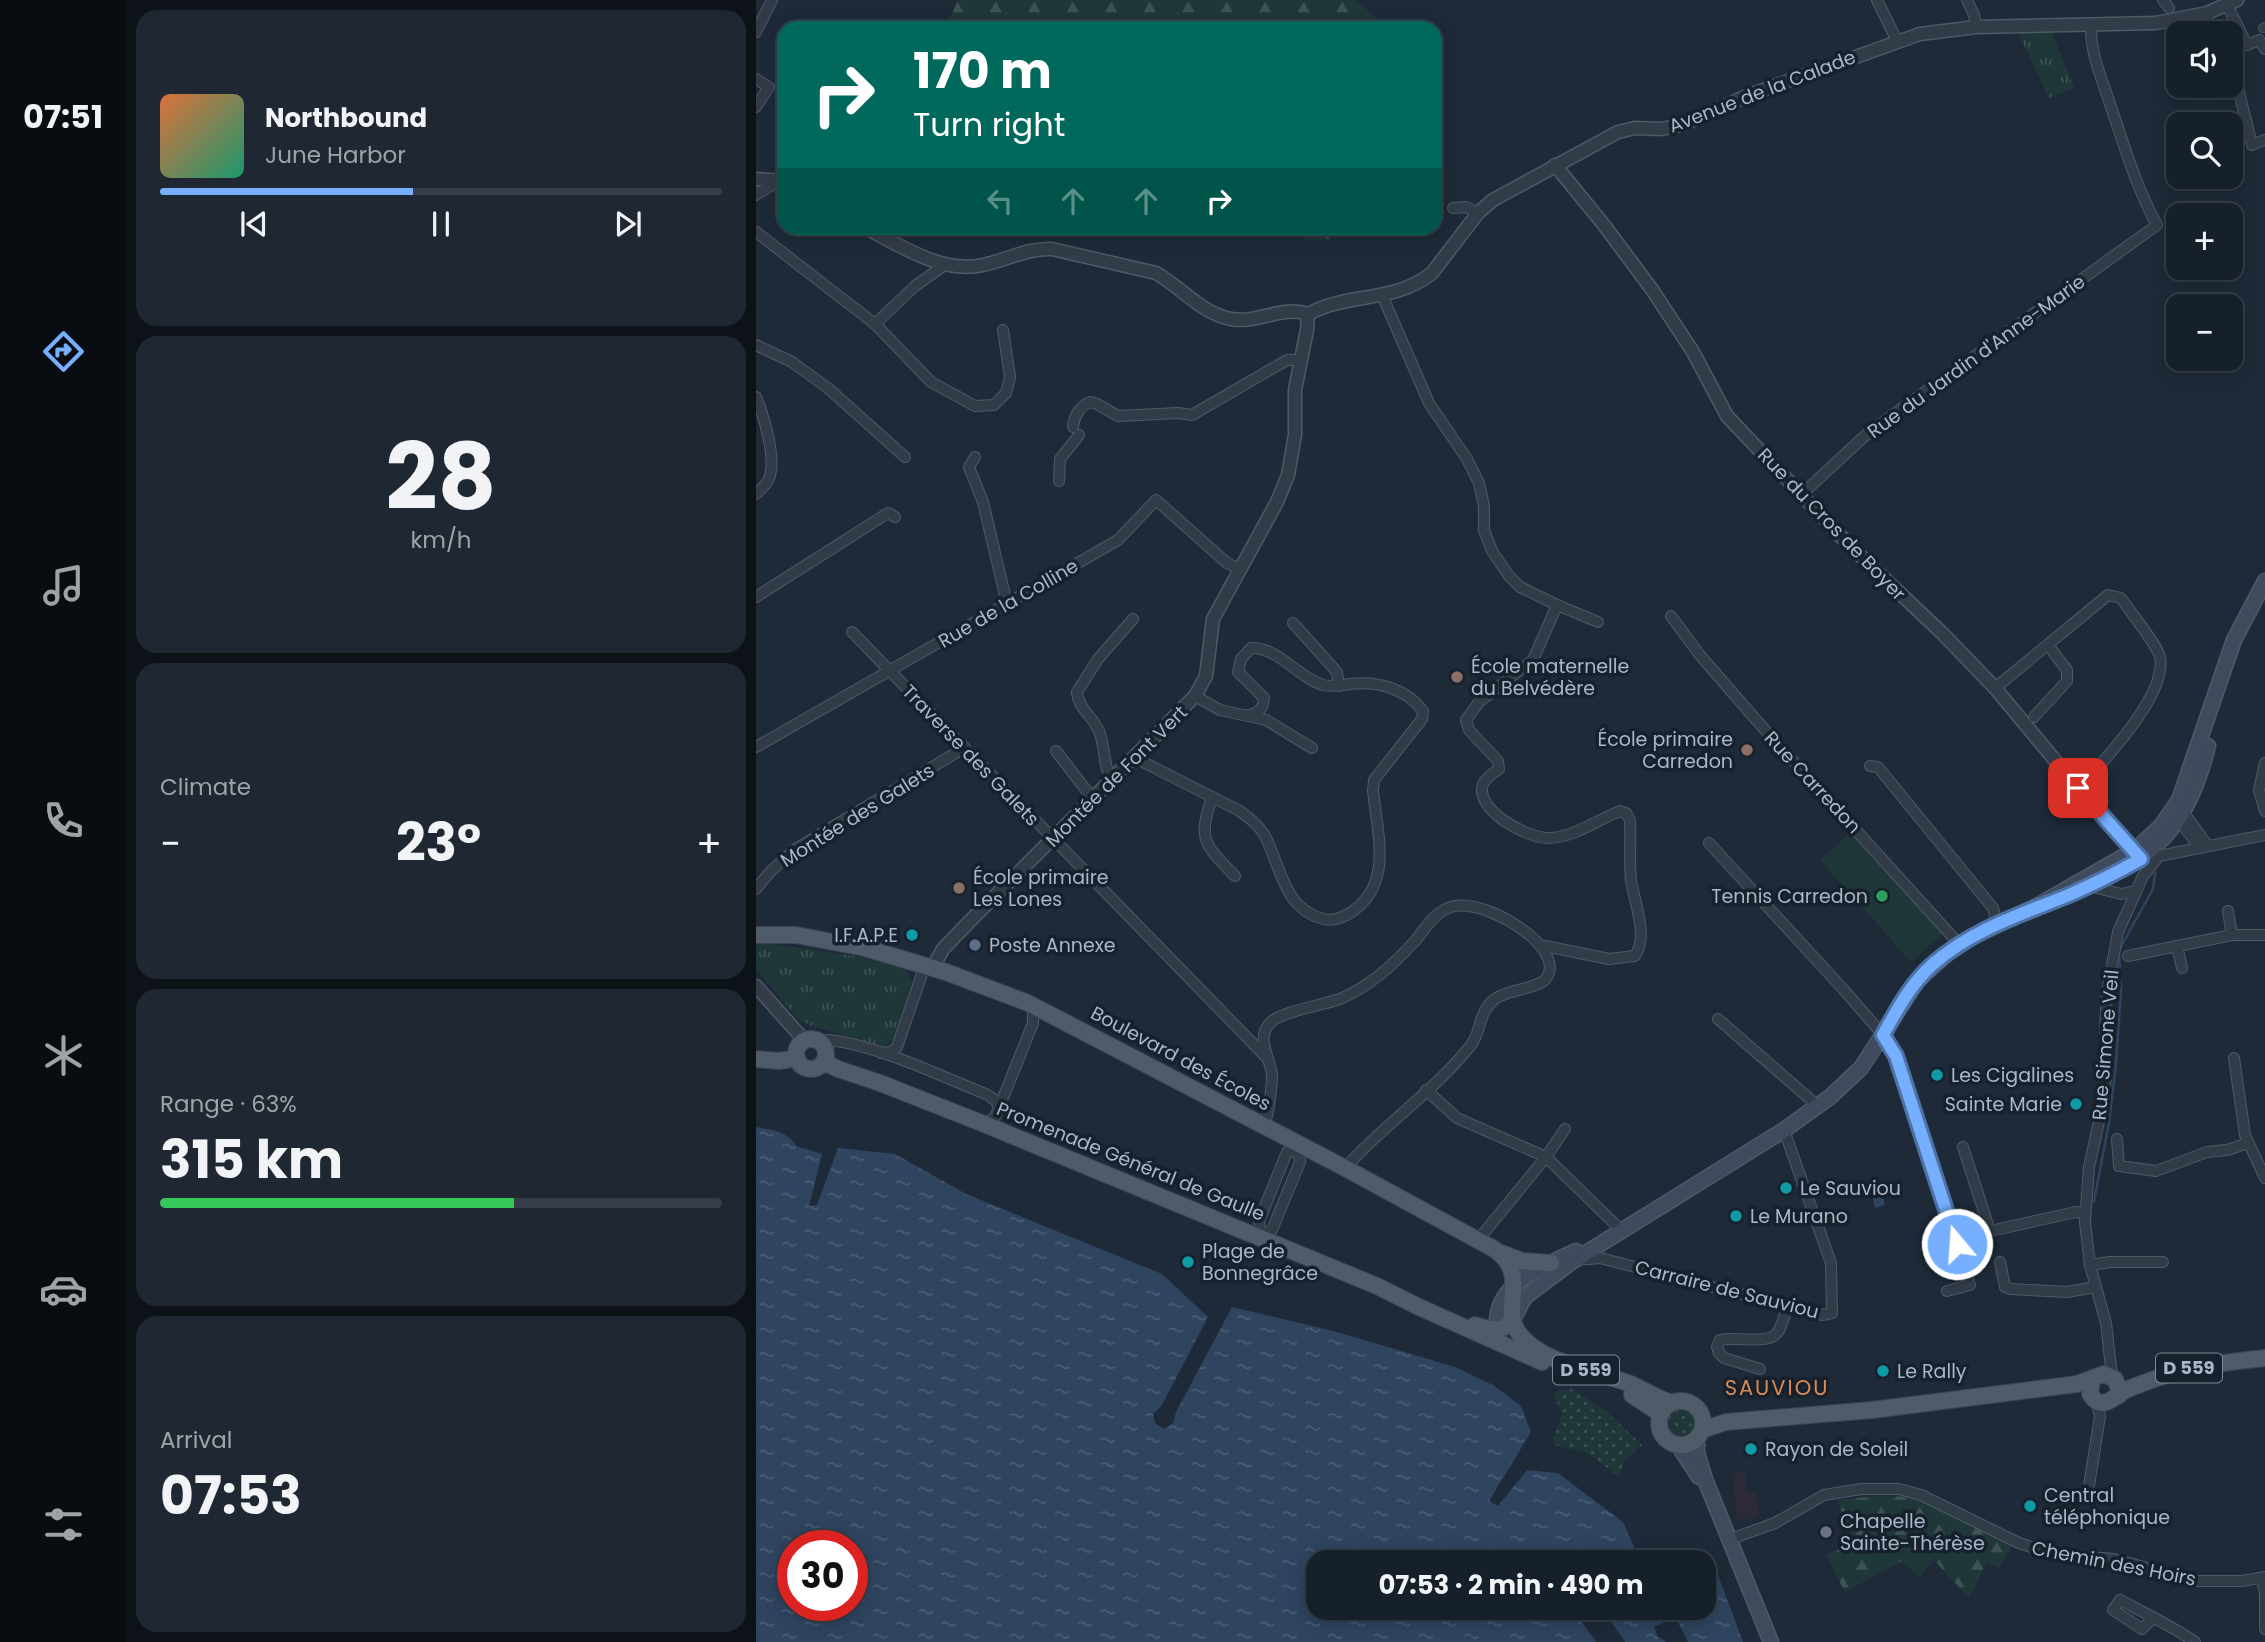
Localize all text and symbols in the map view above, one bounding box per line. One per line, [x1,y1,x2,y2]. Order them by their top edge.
map controls [2166,21,2243,371]
button: sound [2166,21,2243,98]
text: 170 m [913,37,1052,105]
street label: Avenue de la Calade [1665,43,1860,140]
icon: right [798,49,889,140]
text: 07:51 [23,94,103,139]
text: Northbound [265,100,427,136]
text: Turn right [913,102,1065,147]
button: search [2166,112,2243,189]
text: June Harbor [265,139,406,171]
icon: left [981,182,1019,220]
icon: ahead [1054,182,1092,220]
icon: ahead [1127,182,1165,220]
icon: right [1200,182,1238,220]
button: + [2166,203,2243,280]
icon: previous [235,205,273,243]
icon: pause [422,205,460,243]
icon: next [609,205,647,243]
street label: Rue du Jardin d'Anne-Marie [1862,268,2091,445]
button: − [2166,294,2243,371]
icon: directions [39,327,88,376]
text: 28 [386,413,496,541]
street label: Rue du Cros de Boyer [1752,442,1912,607]
text: km/h [410,524,472,556]
street label: Rue de la Colline [933,552,1083,655]
icon: music [39,561,88,610]
place label: École maternelle du Belvédère [1471,653,1629,702]
marker: École maternelle du Belvédère [1449,669,1465,685]
street label: Traverse des Galets [896,679,1045,832]
street label: Montée de Font Vert [1039,699,1193,853]
street label: Rue Carredon [1758,725,1867,840]
place label: École primaire Carredon [1597,726,1733,775]
marker: École primaire Carredon [1739,742,1755,758]
street label: Montée des Galets [775,757,939,874]
pin [2048,758,2108,818]
icon: arrive [2059,769,2097,807]
text: Climate [160,771,251,803]
icon: phone [39,796,88,845]
text: 23° [396,806,481,879]
text: − [160,817,181,870]
text: + [696,817,722,870]
place label: École primaire Les Lones [973,864,1109,913]
marker: École primaire Les Lones [951,880,967,896]
place label: Tennis Carredon [1711,883,1868,910]
marker: Tennis Carredon [1874,888,1890,904]
place label: I.F.A.P.E [834,922,898,949]
marker: I.F.A.P.E [904,927,920,943]
place label: Poste Annexe [989,932,1116,959]
marker: Poste Annexe [967,937,983,953]
street label: Rue Simone Veil [2085,969,2126,1121]
street label: Boulevard des Écoles [1086,999,1276,1117]
icon: climate [39,1031,88,1080]
place label: Les Cigalines [1951,1062,2074,1089]
marker: Les Cigalines [1929,1067,1945,1083]
text: Range · 63% [160,1088,297,1120]
place label: Sainte Marie [1945,1091,2062,1118]
street label: Promenade Général de Gaulle [993,1095,1269,1228]
marker: Sainte Marie [2068,1096,2084,1112]
text: 315 km [160,1123,343,1196]
place label: Le Sauviou [1800,1175,1901,1202]
marker: Le Sauviou [1778,1180,1794,1196]
place label: Le Murano [1750,1203,1848,1230]
position arrow [1920,1207,1994,1281]
marker: Le Murano [1728,1208,1744,1224]
place label: Plage de Bonnegrâce [1202,1238,1318,1287]
marker: Plage de Bonnegrâce [1180,1254,1196,1270]
street label: Carraire de Sauviou [1632,1254,1822,1325]
icon: car [39,1265,88,1314]
road number: D 559 [2156,1353,2222,1382]
road number: D 559 [1553,1356,1619,1385]
place label: Le Rally [1897,1358,1967,1385]
marker: Le Rally [1875,1363,1891,1379]
district label: SAUVIOU [1725,1373,1829,1402]
text: Arrival [160,1424,232,1456]
place label: Rayon de Soleil [1765,1436,1908,1463]
marker: Rayon de Soleil [1743,1441,1759,1457]
text: 07:53 [160,1459,302,1532]
place label: Central téléphonique [2044,1482,2170,1531]
marker: Central téléphonique [2022,1498,2038,1514]
icon: filters [39,1500,88,1549]
place label: Chapelle Sainte-Thérèse [1840,1508,1985,1557]
marker: Chapelle Sainte-Thérèse [1818,1524,1834,1540]
speed limit sign: 30 [777,1530,868,1621]
street label: Chemin des Hoirs [2030,1534,2198,1593]
text: 07:53 · 2 min · 490 m [1378,1567,1644,1603]

